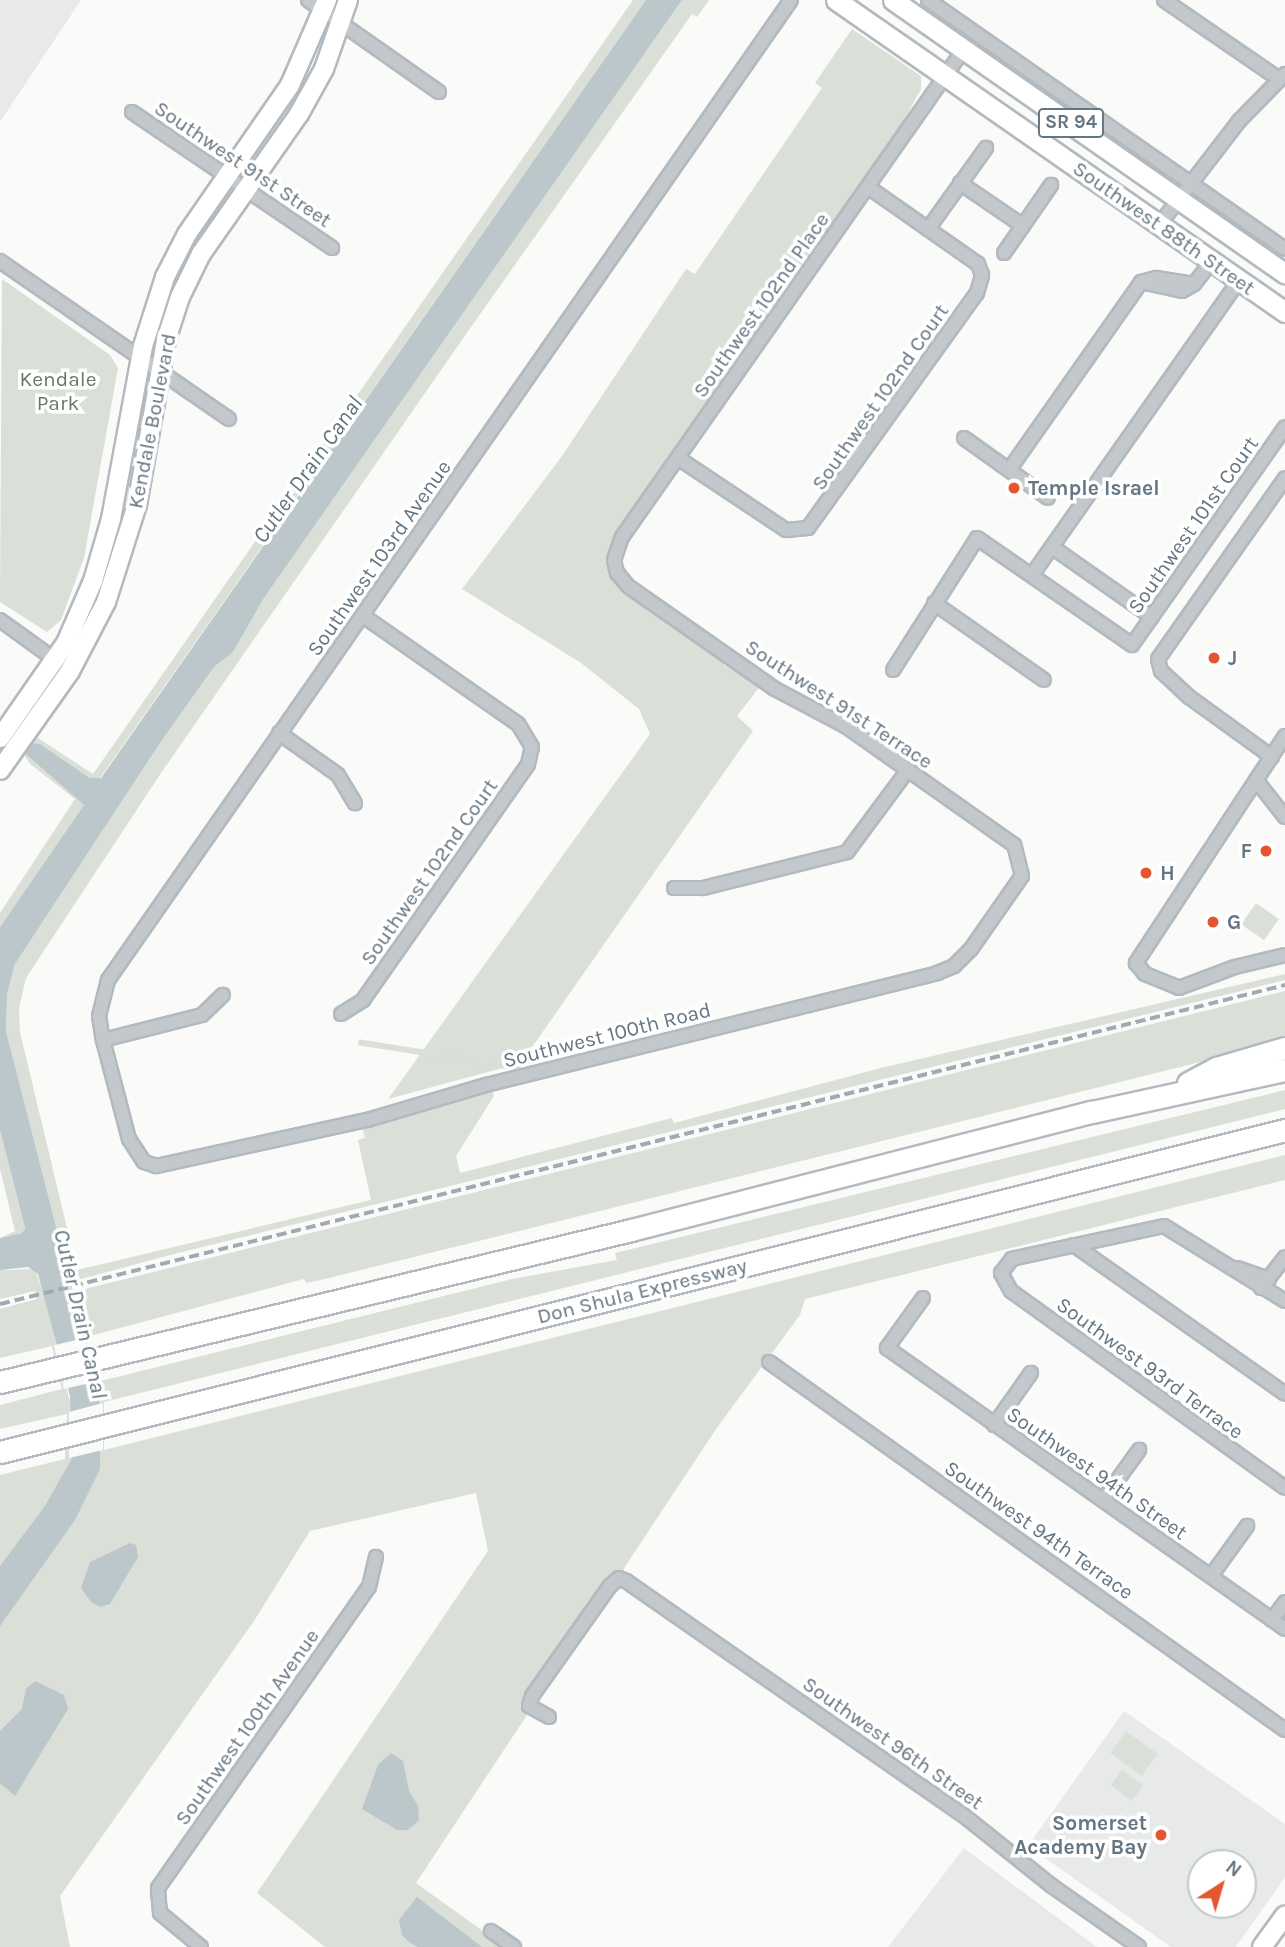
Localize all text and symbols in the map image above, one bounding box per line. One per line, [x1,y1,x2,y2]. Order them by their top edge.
street label: Southwest 91st Street [150,95,336,233]
road number: SR 94 [1038,108,1104,139]
street label: Southwest 88th Street [1068,156,1260,300]
street label: Southwest 102nd Place [688,208,834,402]
street label: Southwest 102nd Court [806,299,954,495]
street label: Kendale Boulevard [123,331,181,511]
park label: Kendale Park [20,366,96,416]
water label: Cutler Drain Canal [247,391,369,549]
street label: Southwest 101st Court [1122,432,1264,618]
street label: Southwest 103rd Avenue [302,455,456,661]
place label: Temple Israel [1028,475,1160,501]
marker: Temple Israel [1006,480,1022,496]
street label: Southwest 91st Terrace [741,634,937,774]
place label: J [1228,645,1237,671]
marker: J [1206,650,1222,666]
street label: Southwest 102nd Court [355,774,503,970]
place label: F [1241,838,1252,864]
marker: F [1258,843,1274,859]
place label: H [1160,860,1175,886]
marker: H [1138,865,1154,881]
place label: G [1227,909,1241,935]
marker: G [1205,914,1221,930]
street label: Southwest 100th Road [501,997,713,1073]
water label: Cutler Drain Canal [47,1227,113,1401]
street label: Don Shula Expressway [534,1253,750,1329]
street label: Southwest 93rd Terrace [1052,1292,1248,1444]
street label: Southwest 94th Street [1002,1401,1192,1545]
street label: Southwest 94th Terrace [940,1455,1138,1605]
street label: Southwest 100th Avenue [170,1624,324,1830]
street label: Southwest 96th Street [798,1671,988,1815]
place label: Somerset Academy Bay [1014,1810,1147,1860]
marker: Somerset Academy Bay [1153,1827,1169,1843]
north arrow [1187,1849,1257,1919]
text: N [1221,1856,1245,1882]

